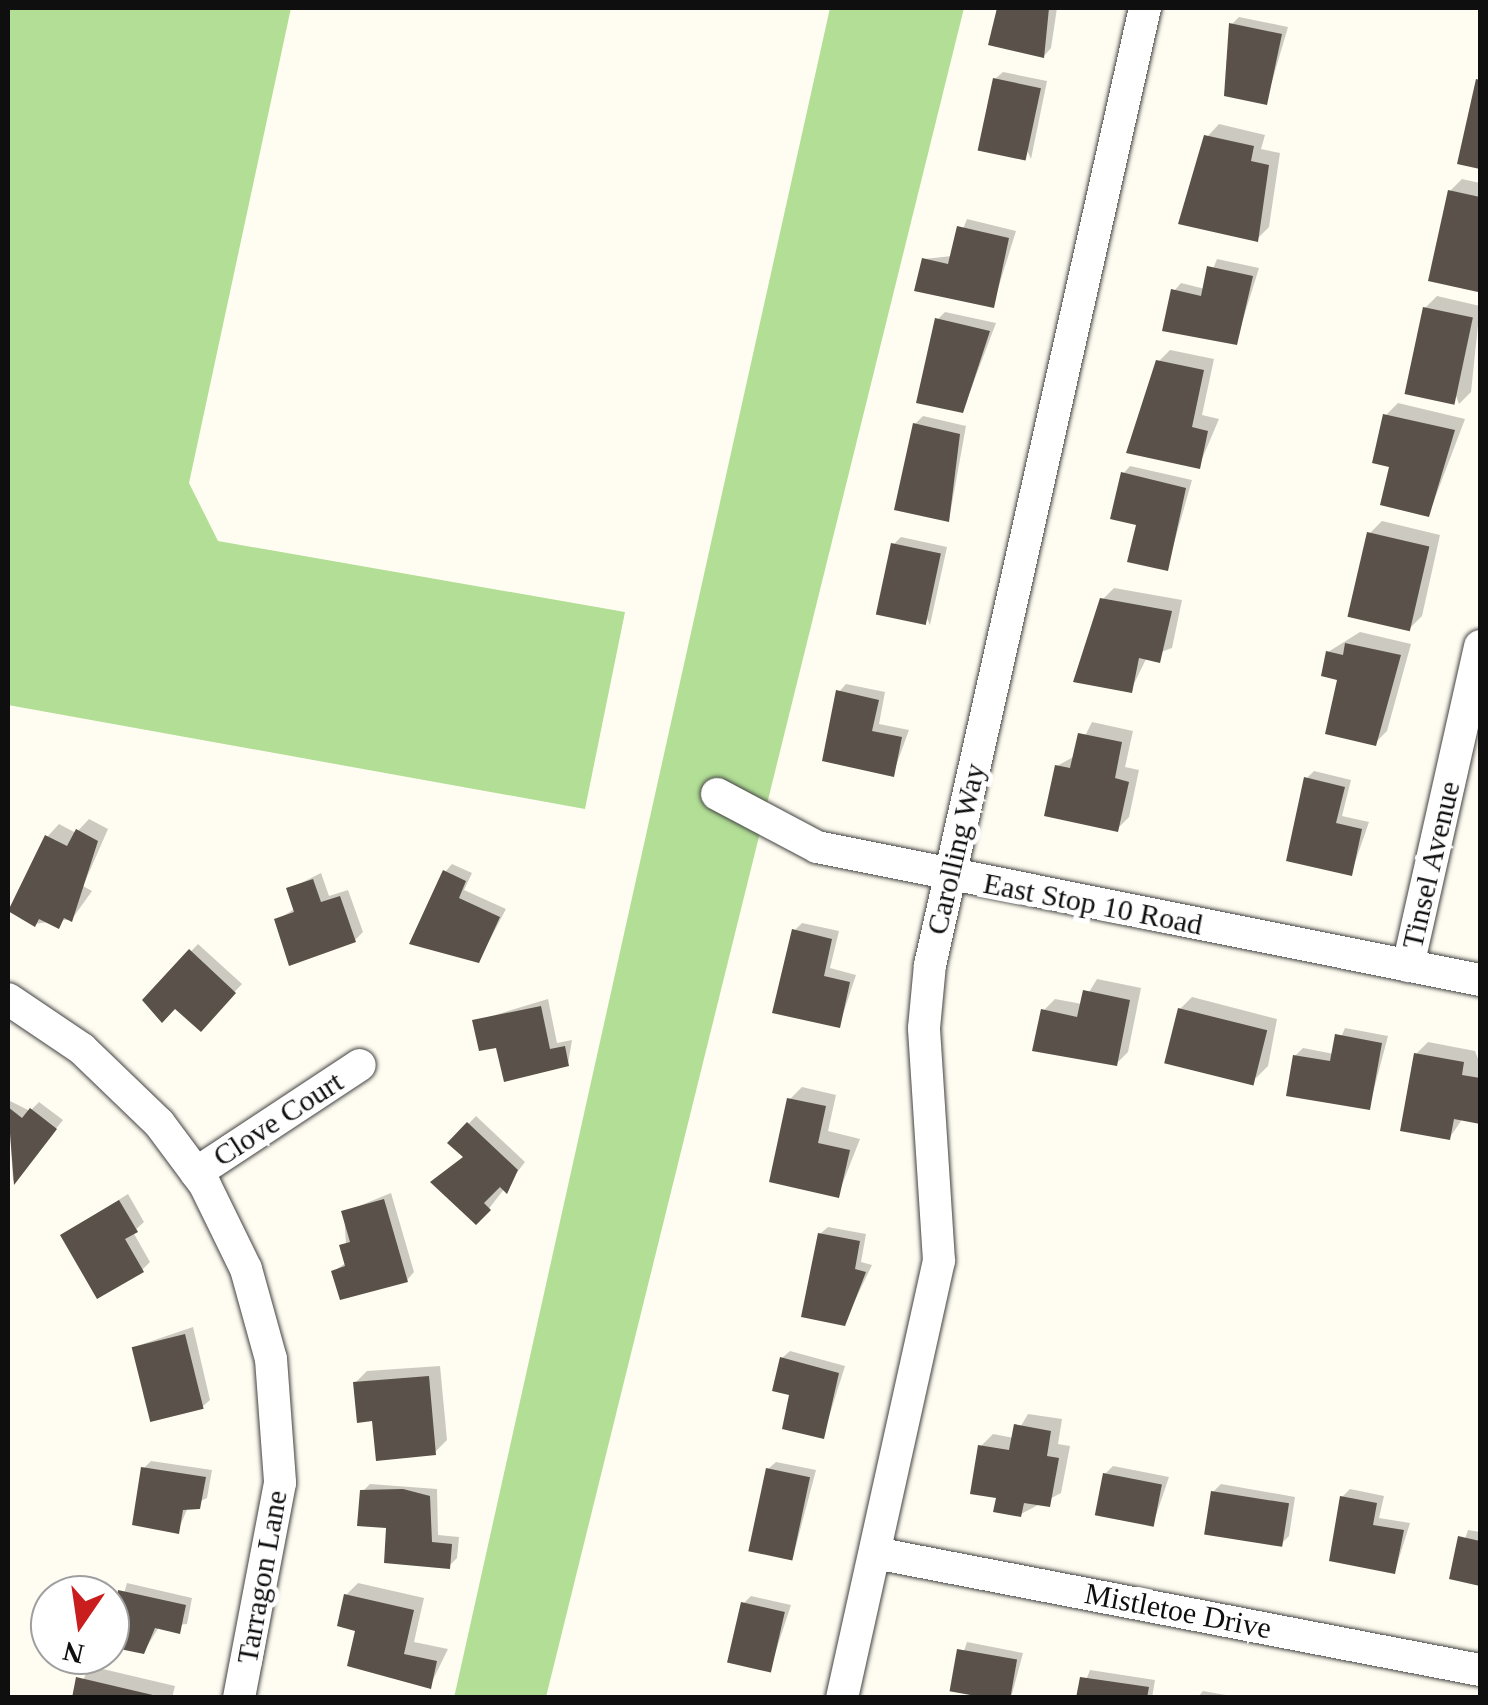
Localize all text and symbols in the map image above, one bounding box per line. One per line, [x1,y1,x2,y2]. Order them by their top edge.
street label: Carolling Way [919,760,993,938]
street label: Tinsel Avenue [1394,777,1468,953]
street label: East Stop 10 Road [980,865,1206,943]
street label: Clove Court [206,1064,350,1174]
street label: Tarragon Lane [229,1488,295,1666]
north arrow [30,1575,130,1675]
street label: Mistletoe Drive [1082,1575,1274,1647]
text: N [60,1635,87,1670]

